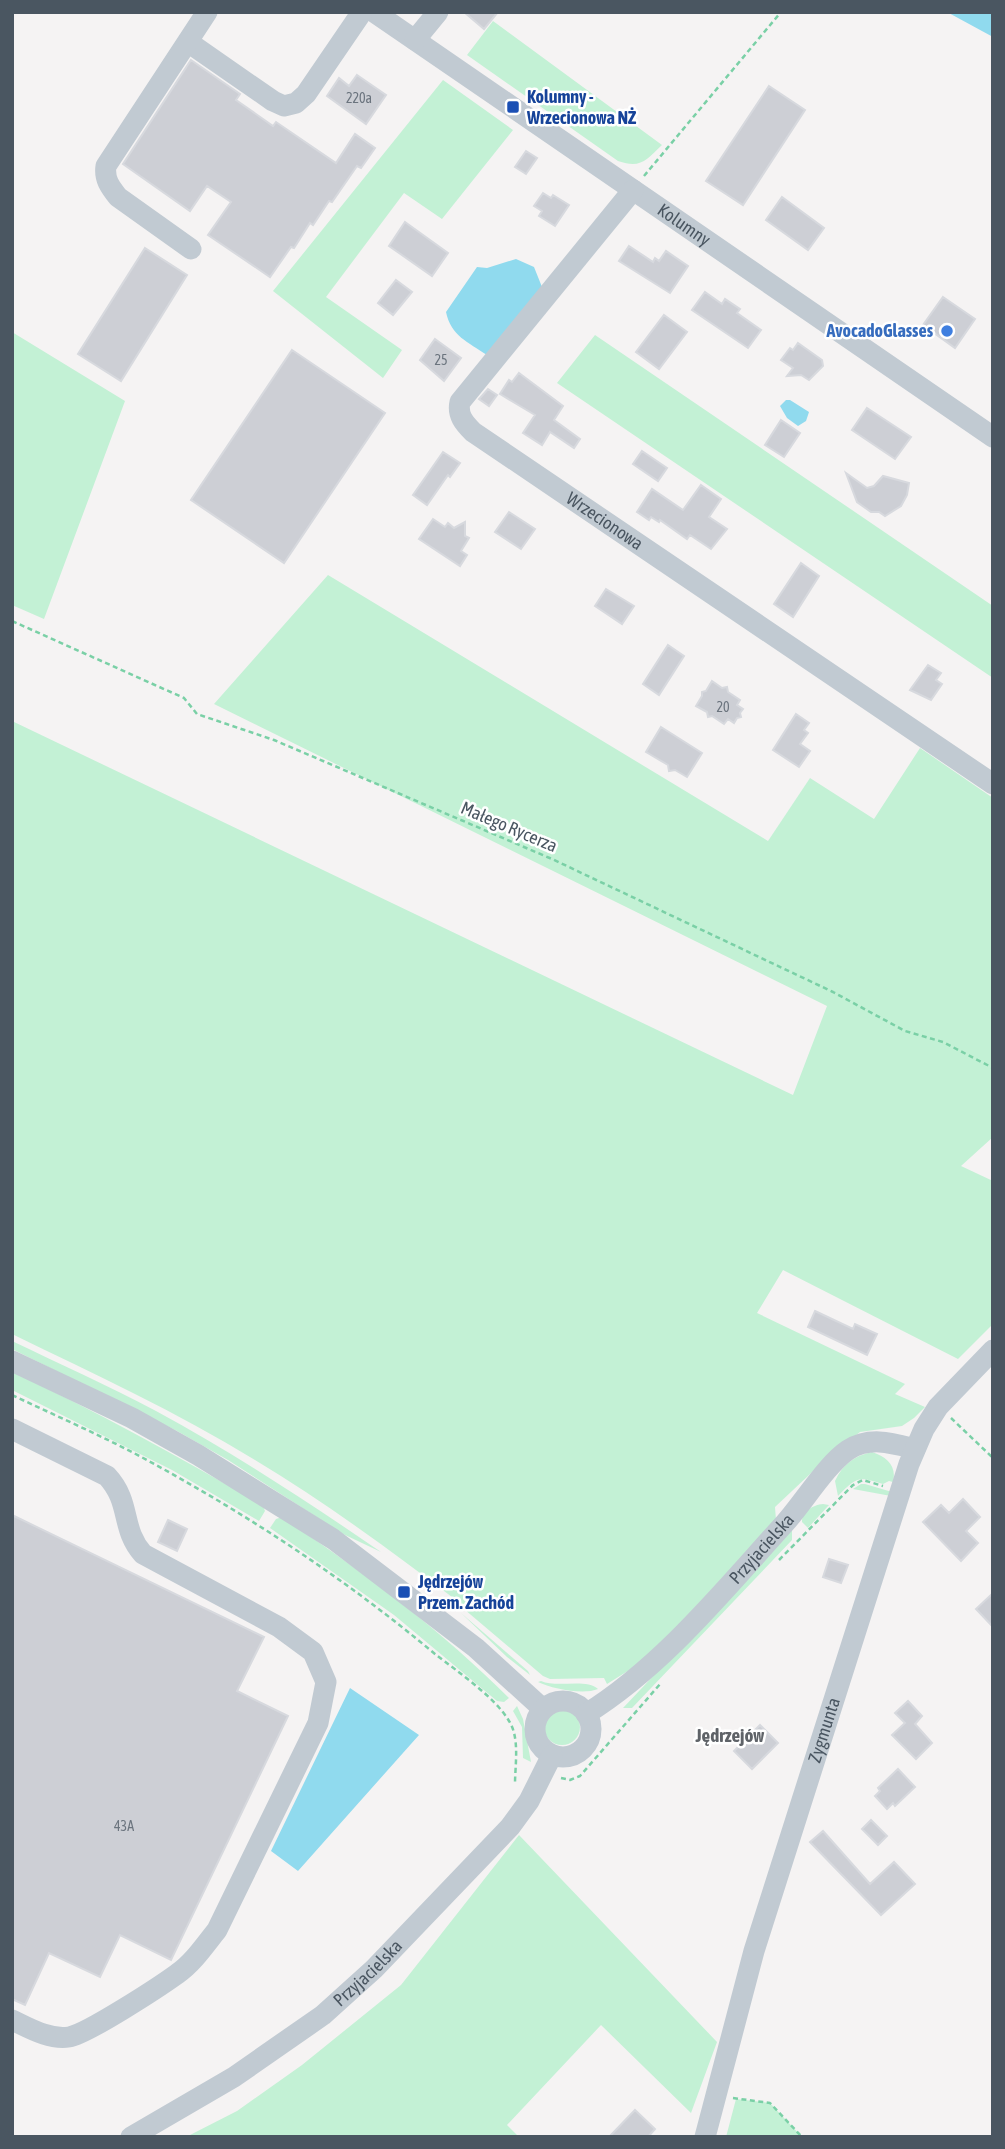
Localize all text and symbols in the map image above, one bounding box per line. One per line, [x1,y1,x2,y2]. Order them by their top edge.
place label: Kolumny - Wrzecionowa NŻ [526,86,637,128]
house number: 220a [346,90,372,106]
marker: Kolumny - Wrzecionowa NŻ [505,99,521,115]
street label: Kolumny [654,199,715,250]
place label: AvocadoGlasses [826,320,934,341]
marker: AvocadoGlasses [939,323,955,339]
house number: 25 [434,352,448,368]
street label: Wrzecionowa [563,487,647,554]
house number: 20 [716,699,730,715]
street label: Małego Rycerza [458,797,561,856]
street label: Przyjacielska [725,1509,798,1588]
place label: Jędrzejów Przem. Zachód [417,1571,514,1613]
marker: Jędrzejów Przem. Zachód [396,1584,412,1600]
street label: Zygmunta [804,1695,844,1765]
district label: Jędrzejów [695,1724,765,1746]
house number: 43A [114,1818,134,1834]
street label: Przyjacielska [329,1935,406,2010]

